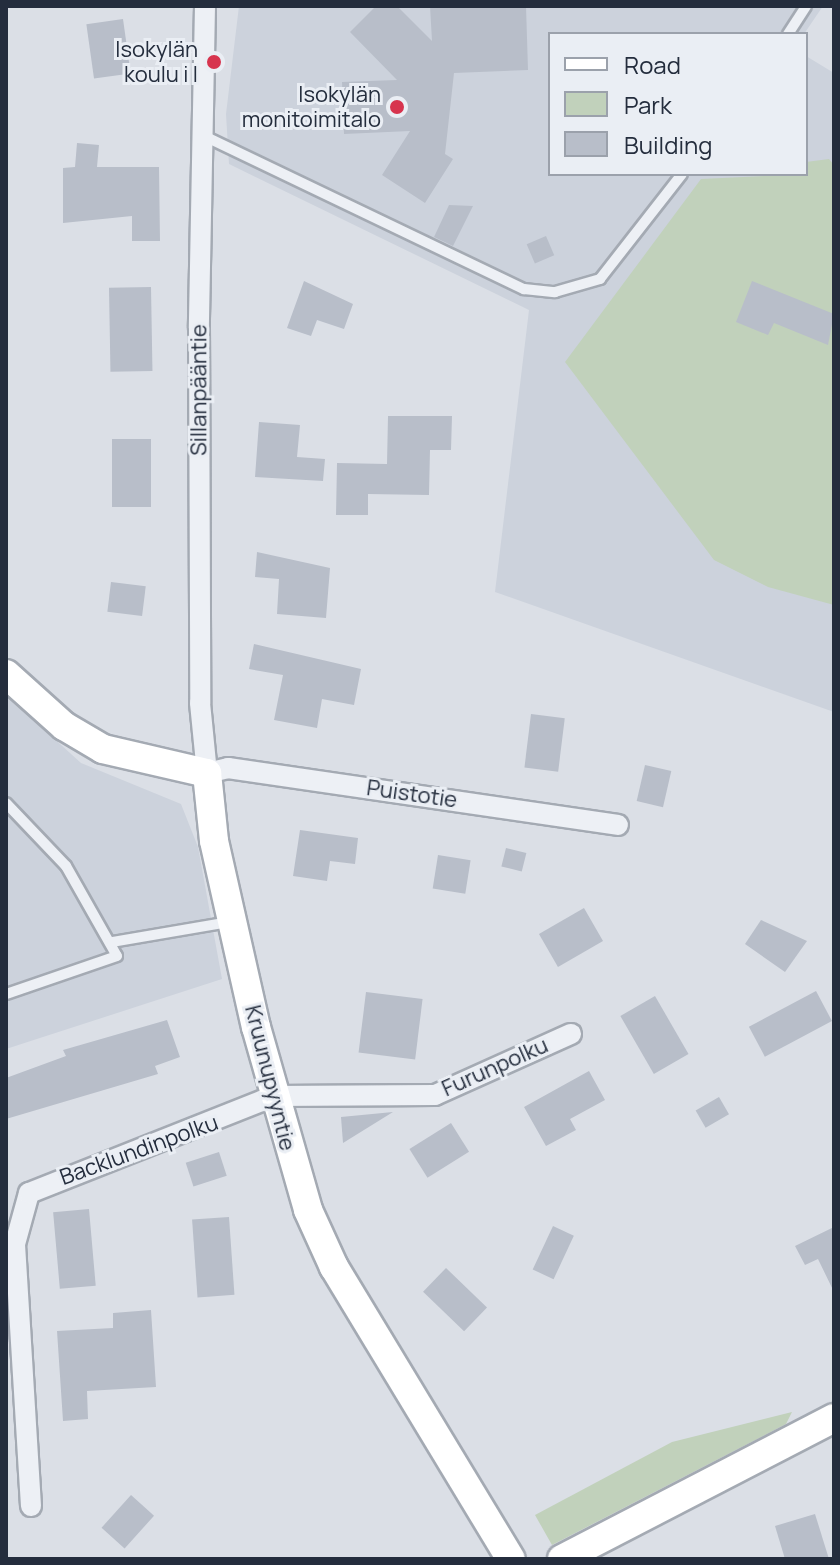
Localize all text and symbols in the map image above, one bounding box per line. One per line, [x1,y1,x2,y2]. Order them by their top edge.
legend [548,32,808,176]
place label: Isokylän koulu i I [115,36,198,88]
text: Road [624,48,681,81]
marker: Isokylän koulu i I [205,53,223,71]
place label: Isokylän monitoimitalo [242,81,381,132]
text: Park [624,88,672,121]
marker: Isokylän monitoimitalo [388,98,406,116]
text: Building [624,128,712,161]
street label: Sillanpääntie [186,324,212,456]
street label: Puistotie [365,775,459,813]
street label: Kruunupyyntie [239,1003,301,1153]
street label: Furunpolku [438,1032,552,1102]
street label: Backlundinpolku [56,1109,222,1191]

